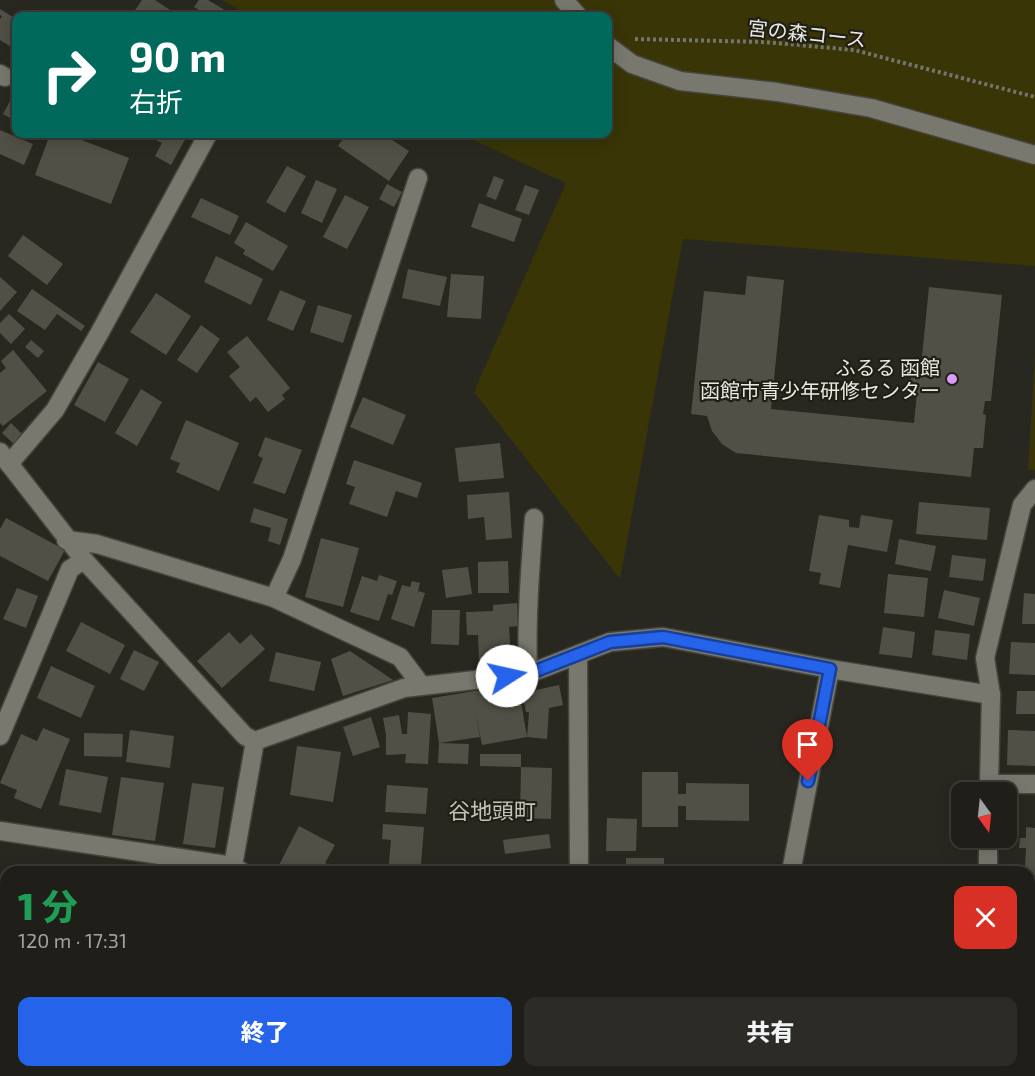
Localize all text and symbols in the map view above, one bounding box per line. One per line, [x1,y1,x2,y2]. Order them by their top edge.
street label: 宮の森コース [747,15,868,51]
text: 90 m [129,30,226,80]
icon: right [30,36,108,114]
text: 右折 [129,85,183,117]
place label: ふるる 函館 函館市青少年研修センター [700,355,940,402]
marker: ふるる 函館 函館市青少年研修センター [945,372,959,386]
position arrow [475,644,539,708]
pin [782,719,833,781]
icon: arrive [791,728,824,761]
north arrow [951,782,1017,848]
map controls [951,782,1017,848]
district label: 谷地頭町 [448,797,536,823]
text: 1 分 [18,884,78,927]
button: close [954,886,1017,949]
text: 120 m · 17:31 [18,928,127,952]
button: 終了 [18,997,512,1066]
button: 共有 [524,997,1017,1066]

